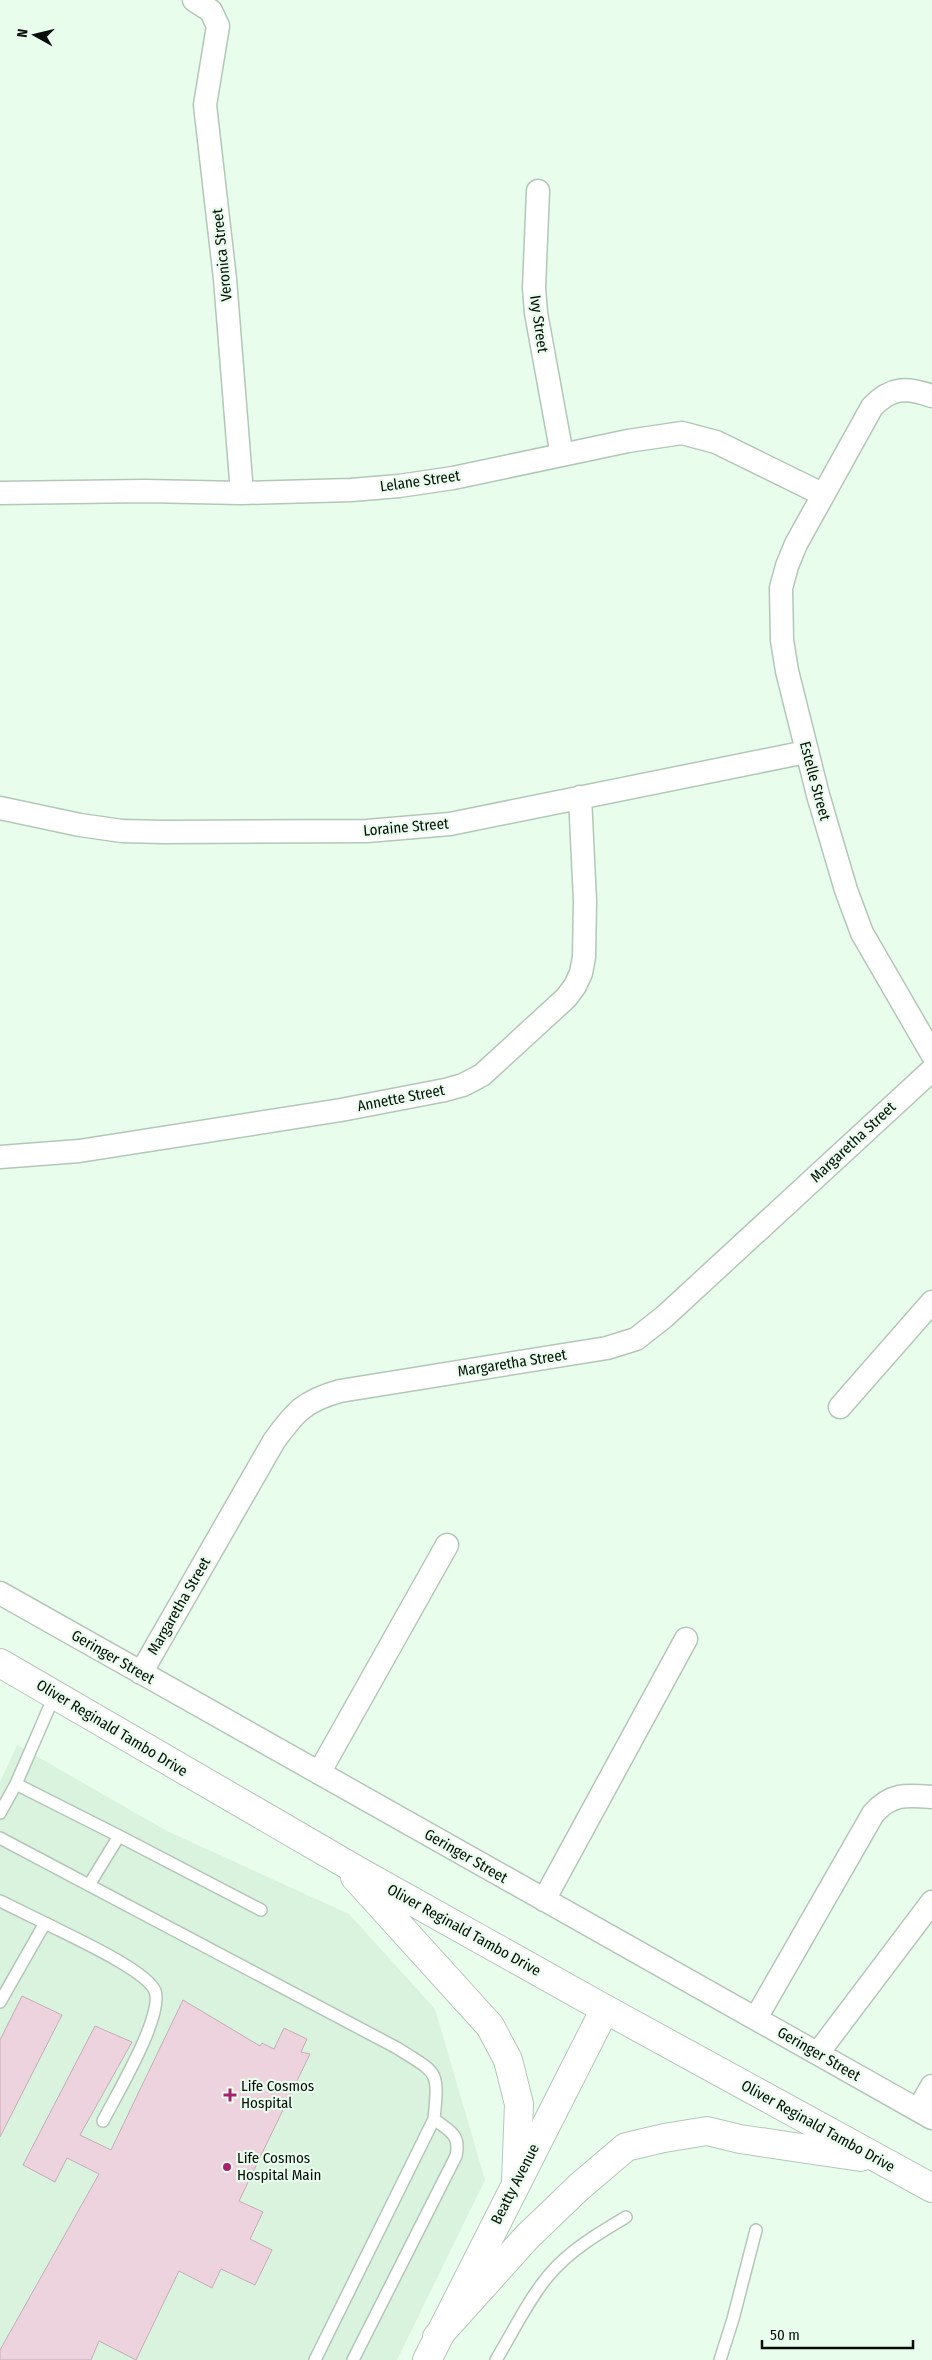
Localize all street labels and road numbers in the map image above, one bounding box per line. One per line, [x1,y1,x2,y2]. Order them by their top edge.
street label: Veronica Street [208,208,236,302]
street label: Ivy Street [526,294,552,354]
street label: Lelane Street [379,466,461,496]
street label: Estelle Street [796,739,834,823]
street label: Loraine Street [362,814,450,840]
street label: Annette Street [356,1081,446,1115]
street label: Margaretha Street [807,1098,899,1186]
street label: Margaretha Street [456,1345,568,1380]
street label: Margaretha Street [144,1554,214,1658]
street label: Geringer Street [68,1626,158,1688]
street label: Oliver Reginald Tambo Drive [33,1676,191,1780]
street label: Geringer Street [421,1825,511,1887]
street label: Oliver Reginald Tambo Drive [384,1880,544,1980]
street label: Geringer Street [774,2023,864,2085]
street label: Oliver Reginald Tambo Drive [738,2076,898,2176]
street label: Beatty Avenue [487,2141,543,2227]

